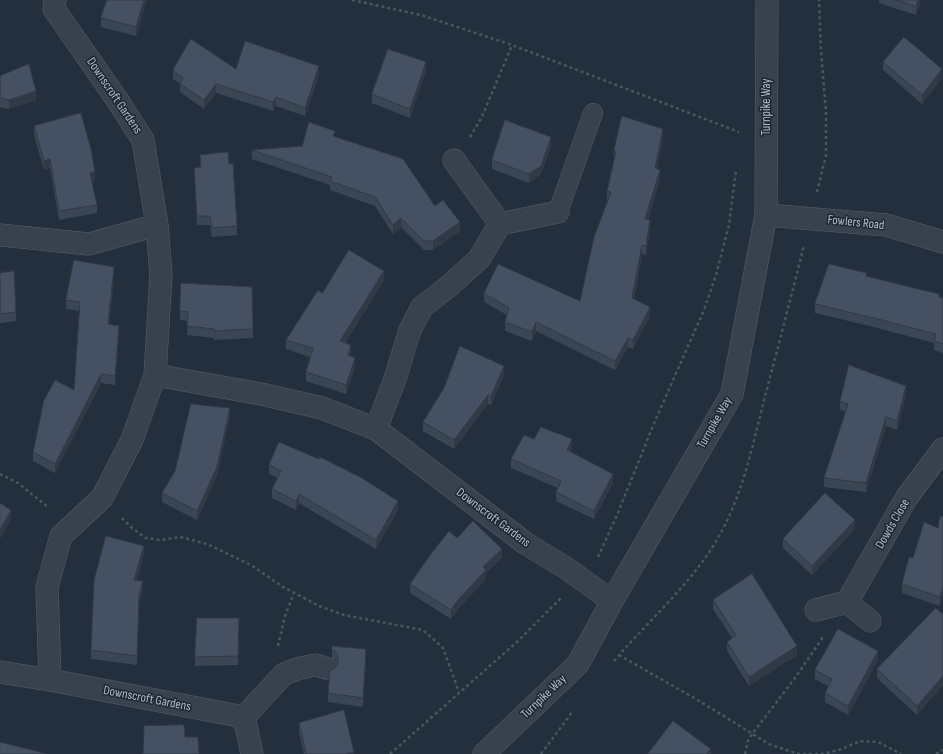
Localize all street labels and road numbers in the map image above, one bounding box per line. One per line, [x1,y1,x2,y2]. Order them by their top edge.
street label: Downscroft Gardens [83,55,145,137]
street label: Turnpike Way [759,79,775,135]
street label: Fowlers Road [827,212,885,234]
street label: Turnpike Way [694,394,736,452]
street label: Downscroft Gardens [453,485,533,551]
street label: Dowds Close [872,496,914,552]
street label: Turnpike Way [518,672,570,722]
street label: Downscroft Gardens [102,683,192,715]

